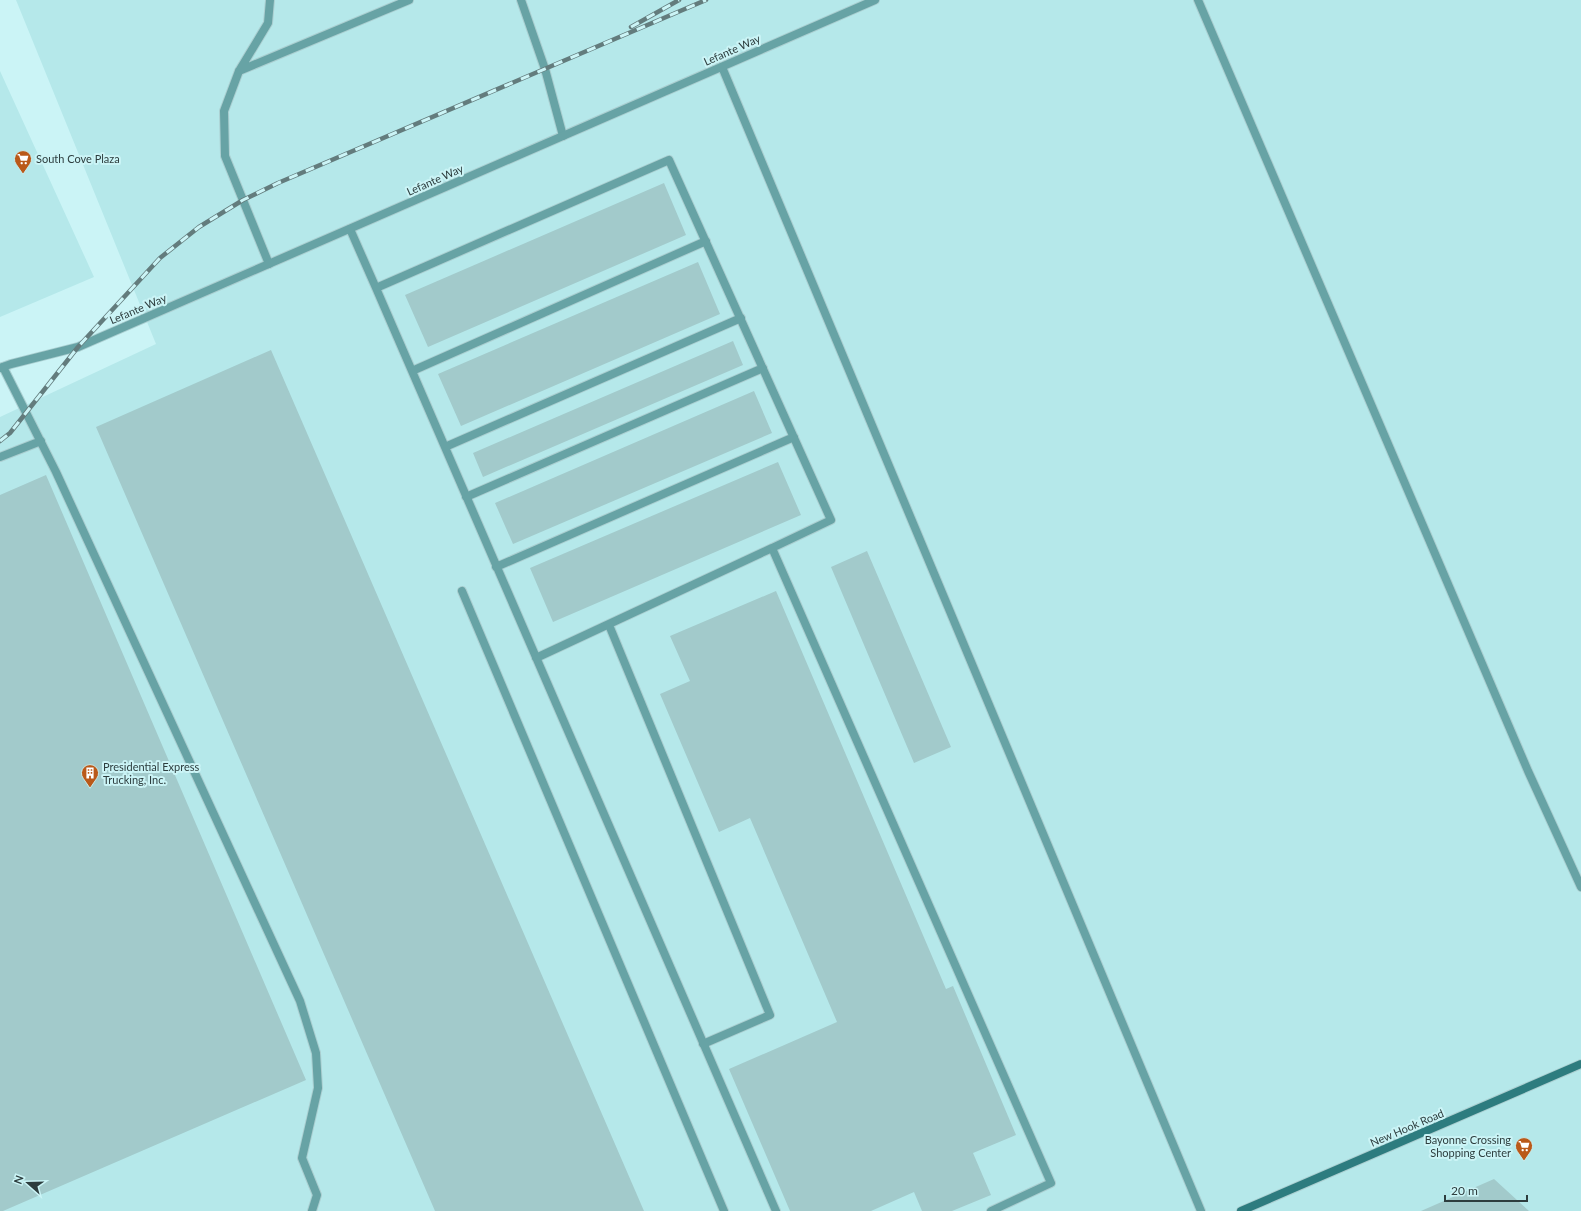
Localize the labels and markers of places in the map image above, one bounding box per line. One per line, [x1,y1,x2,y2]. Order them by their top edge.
supermarket icon: South Cove Plaza [13,149,33,174]
place label: South Cove Plaza [36,152,120,165]
place label: Presidential Express Trucking, Inc. [103,760,200,786]
building icon: Presidential Express Trucking, Inc. [80,763,100,788]
place label: Bayonne Crossing Shopping Center [1425,1133,1511,1159]
supermarket icon: Bayonne Crossing Shopping Center [1514,1136,1534,1161]

